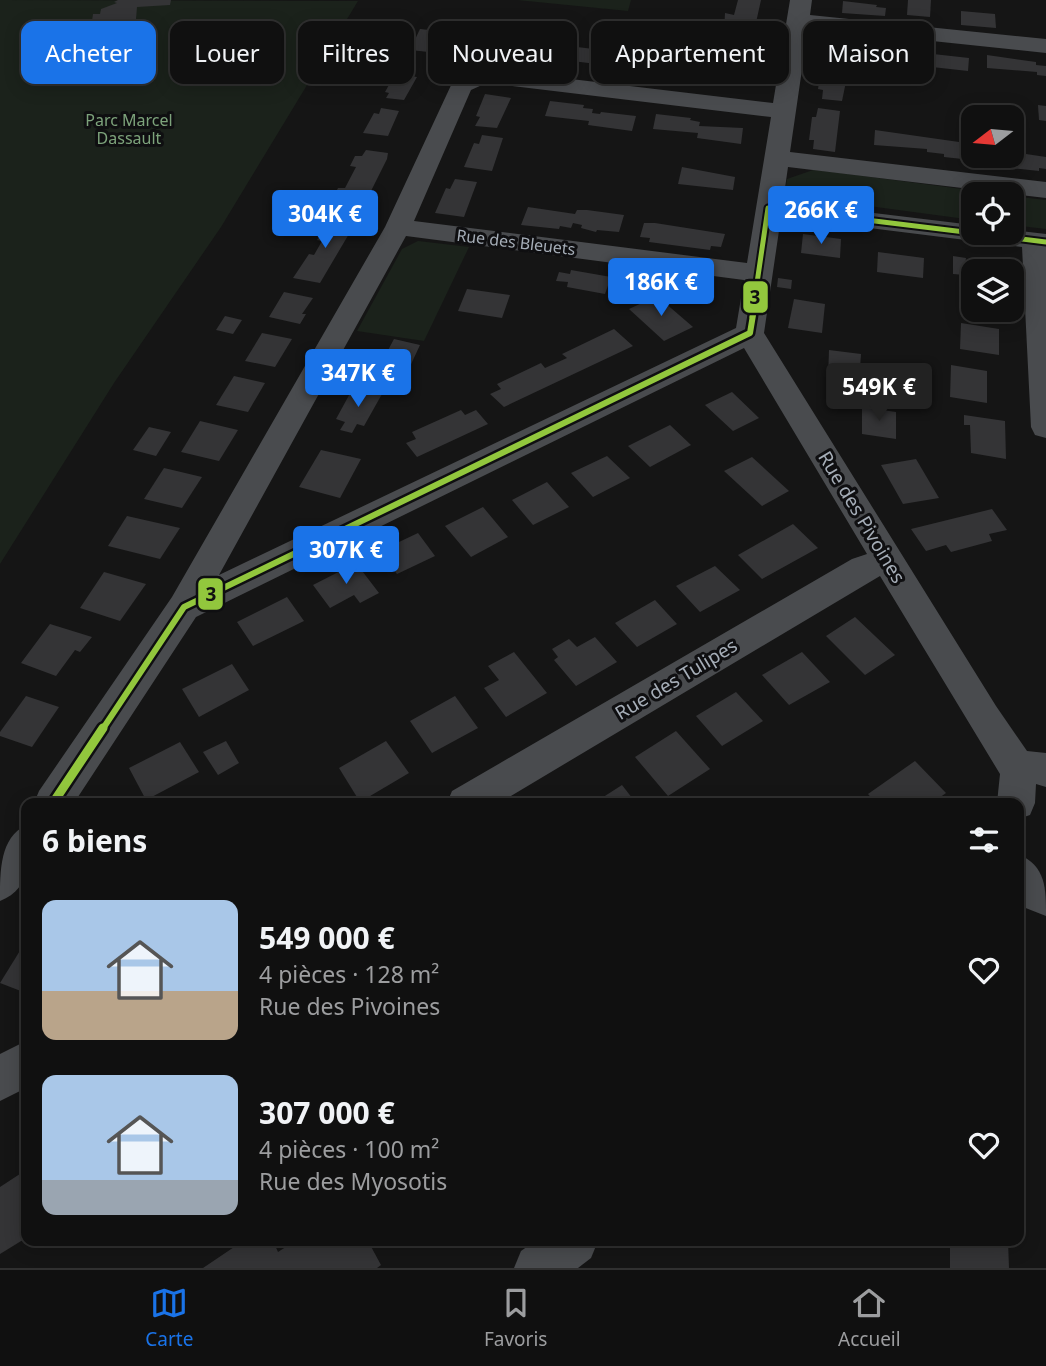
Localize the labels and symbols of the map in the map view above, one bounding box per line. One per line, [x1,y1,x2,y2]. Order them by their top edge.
north arrow [961,105,1024,168]
park label: Parc Marcel Dassault [85,109,173,149]
pin: 266K € [764,187,878,246]
pin: 304K € [268,190,382,250]
street label: Rue des Bleuets [455,224,577,260]
pin: 186K € [604,258,718,318]
line badge: 3 [742,280,769,314]
text: 3 [750,284,761,310]
pin: 347K € [301,350,415,409]
pin: 549K € [822,364,936,423]
street label: Rue des Pivoines [812,446,912,588]
pin: 307K € [289,526,403,586]
line badge: 3 [197,577,224,611]
text: 3 [206,581,217,607]
street label: Rue des Tulipes [610,632,742,726]

